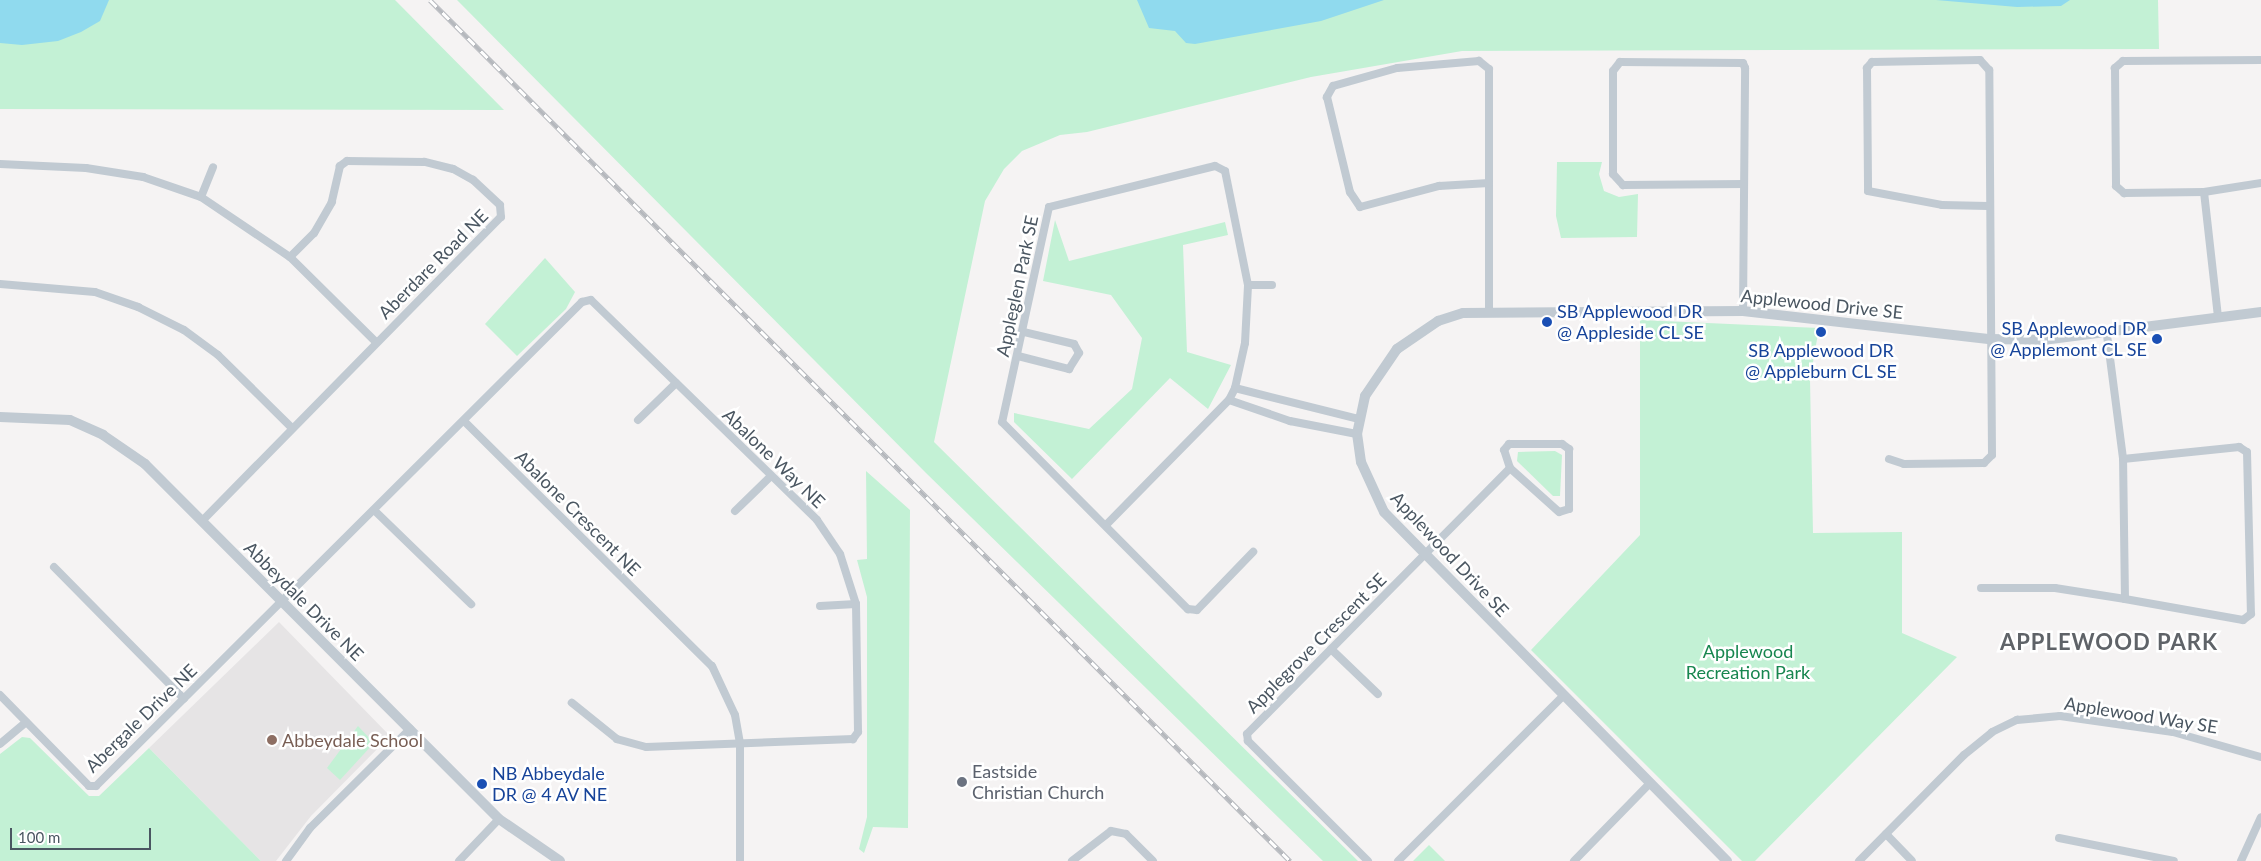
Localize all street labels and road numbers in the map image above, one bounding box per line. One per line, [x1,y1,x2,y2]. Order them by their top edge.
street label: Aberdare Road NE [374,205,492,323]
street label: Appleglen Park SE [991,213,1043,359]
street label: Applewood Drive SE [1740,285,1904,323]
street label: Abalone Way NE [718,404,830,512]
street label: Abalone Crescent NE [511,446,645,580]
street label: Applewood Drive SE [1387,487,1513,621]
street label: Abbeydale Drive NE [240,537,368,665]
street label: Applegrove Crescent SE [1241,568,1391,718]
street label: Abergale Drive NE [81,659,201,777]
street label: Applewood Way SE [2063,692,2219,738]

